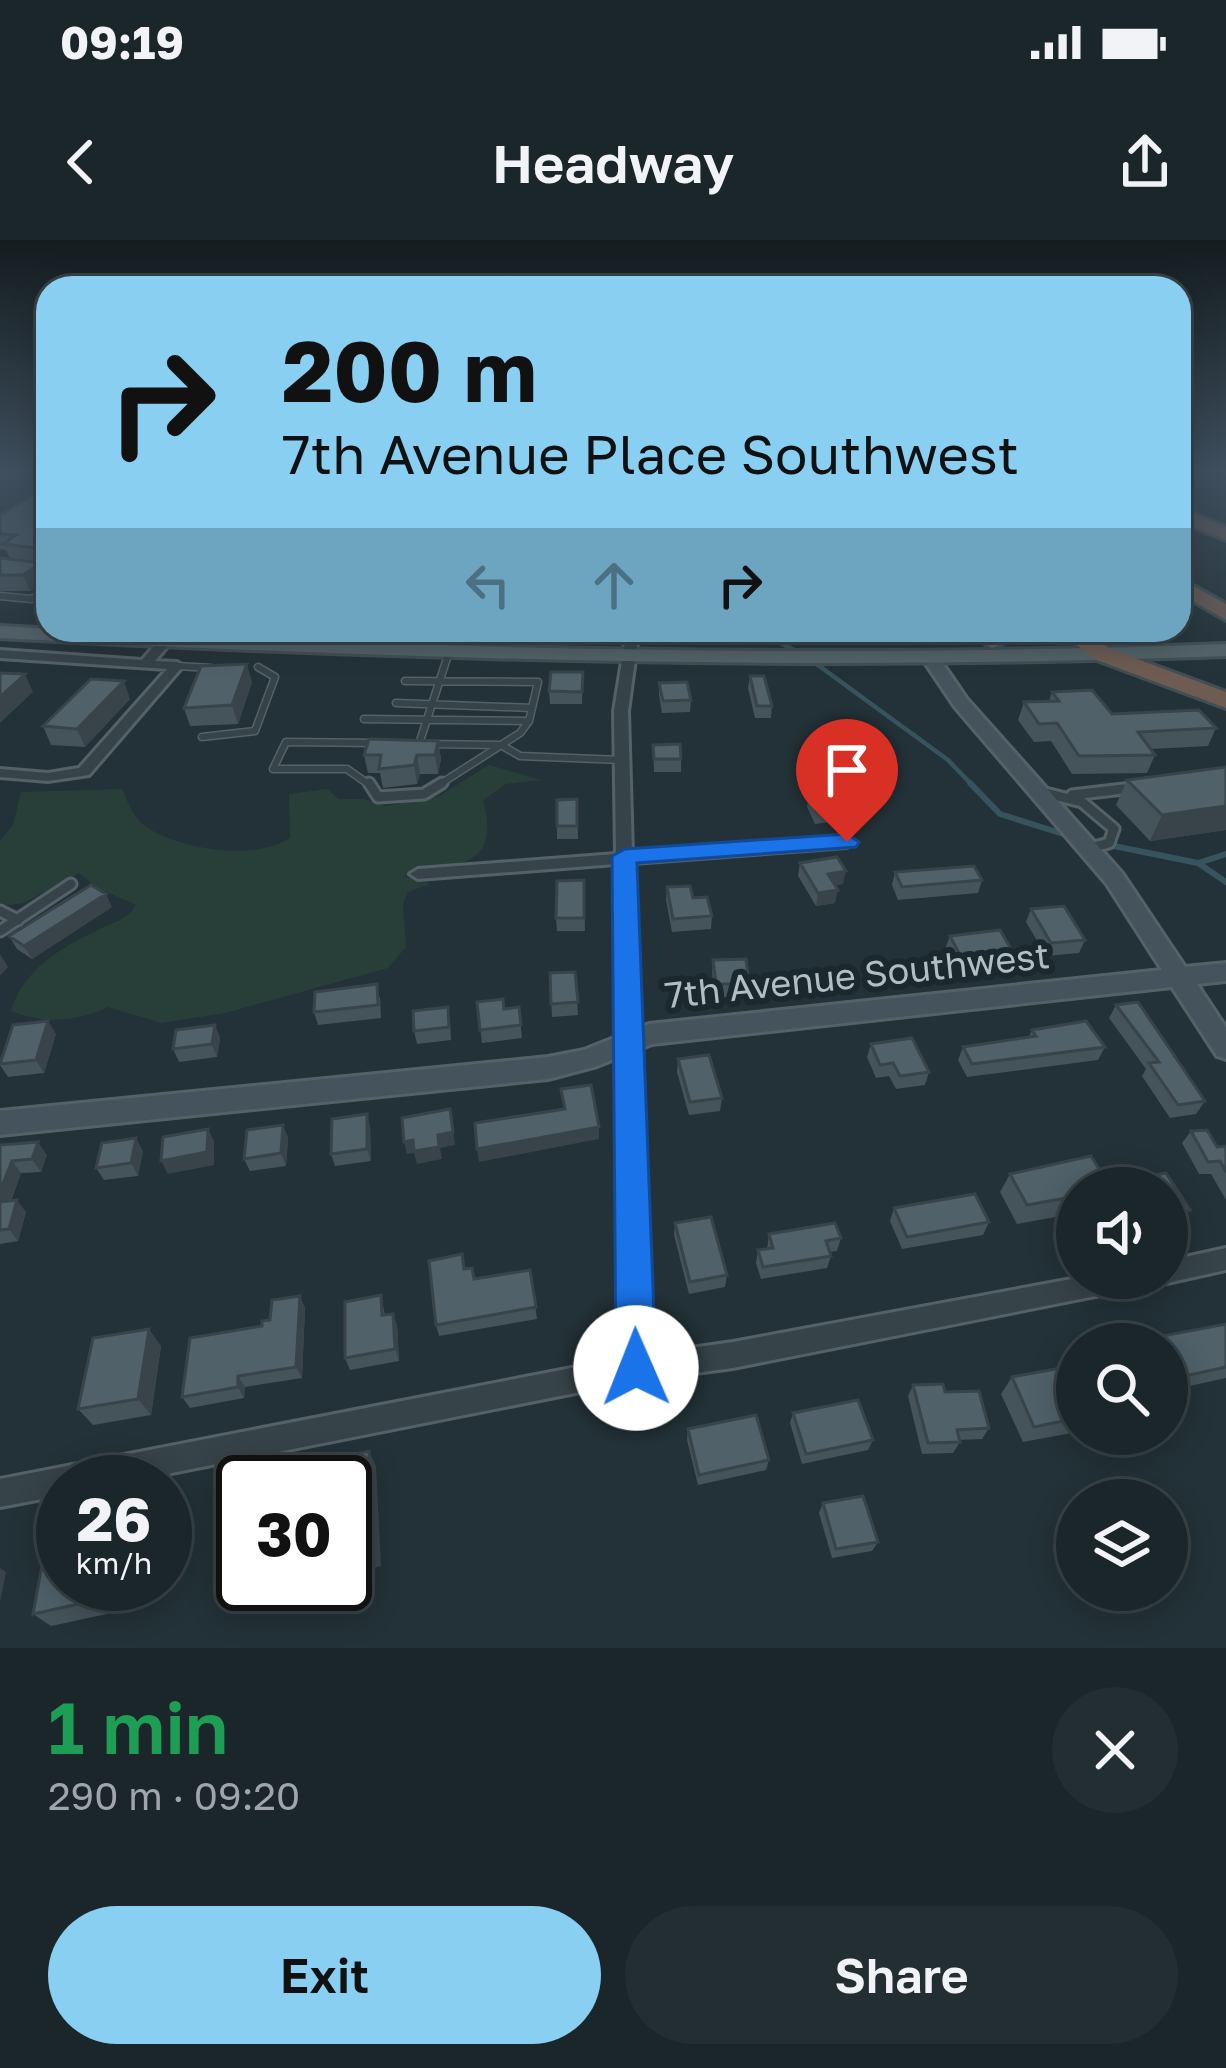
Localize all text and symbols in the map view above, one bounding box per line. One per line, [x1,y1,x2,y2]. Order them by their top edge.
text: 09:19 [60,15,184,69]
icon: back [48,129,114,195]
icon: share [1112,129,1178,195]
text: Headway [492,130,734,195]
text: 200 m [282,320,537,420]
icon: right [84,324,240,480]
text: 7th Avenue Place Southwest [282,421,1019,486]
icon: left [455,552,521,618]
icon: ahead [581,552,647,618]
icon: right [707,552,773,618]
pin [796,719,898,842]
icon: arrive [814,737,880,803]
street label: 7th Avenue Southwest [663,933,1051,1016]
map controls [1056,1167,1188,1611]
button: sound [1056,1167,1188,1299]
position arrow [573,1305,699,1431]
button: search [1056,1323,1188,1455]
speed limit sign: 30 [216,1455,372,1611]
button: layers [1056,1479,1188,1611]
text: 26 [77,1482,151,1554]
text: km/h [76,1545,152,1581]
text: 1 min [48,1683,228,1770]
button: close [1052,1687,1178,1813]
text: 290 m · 09:20 [48,1772,300,1819]
button: Exit [48,1906,601,2044]
button: Share [625,1906,1178,2044]

